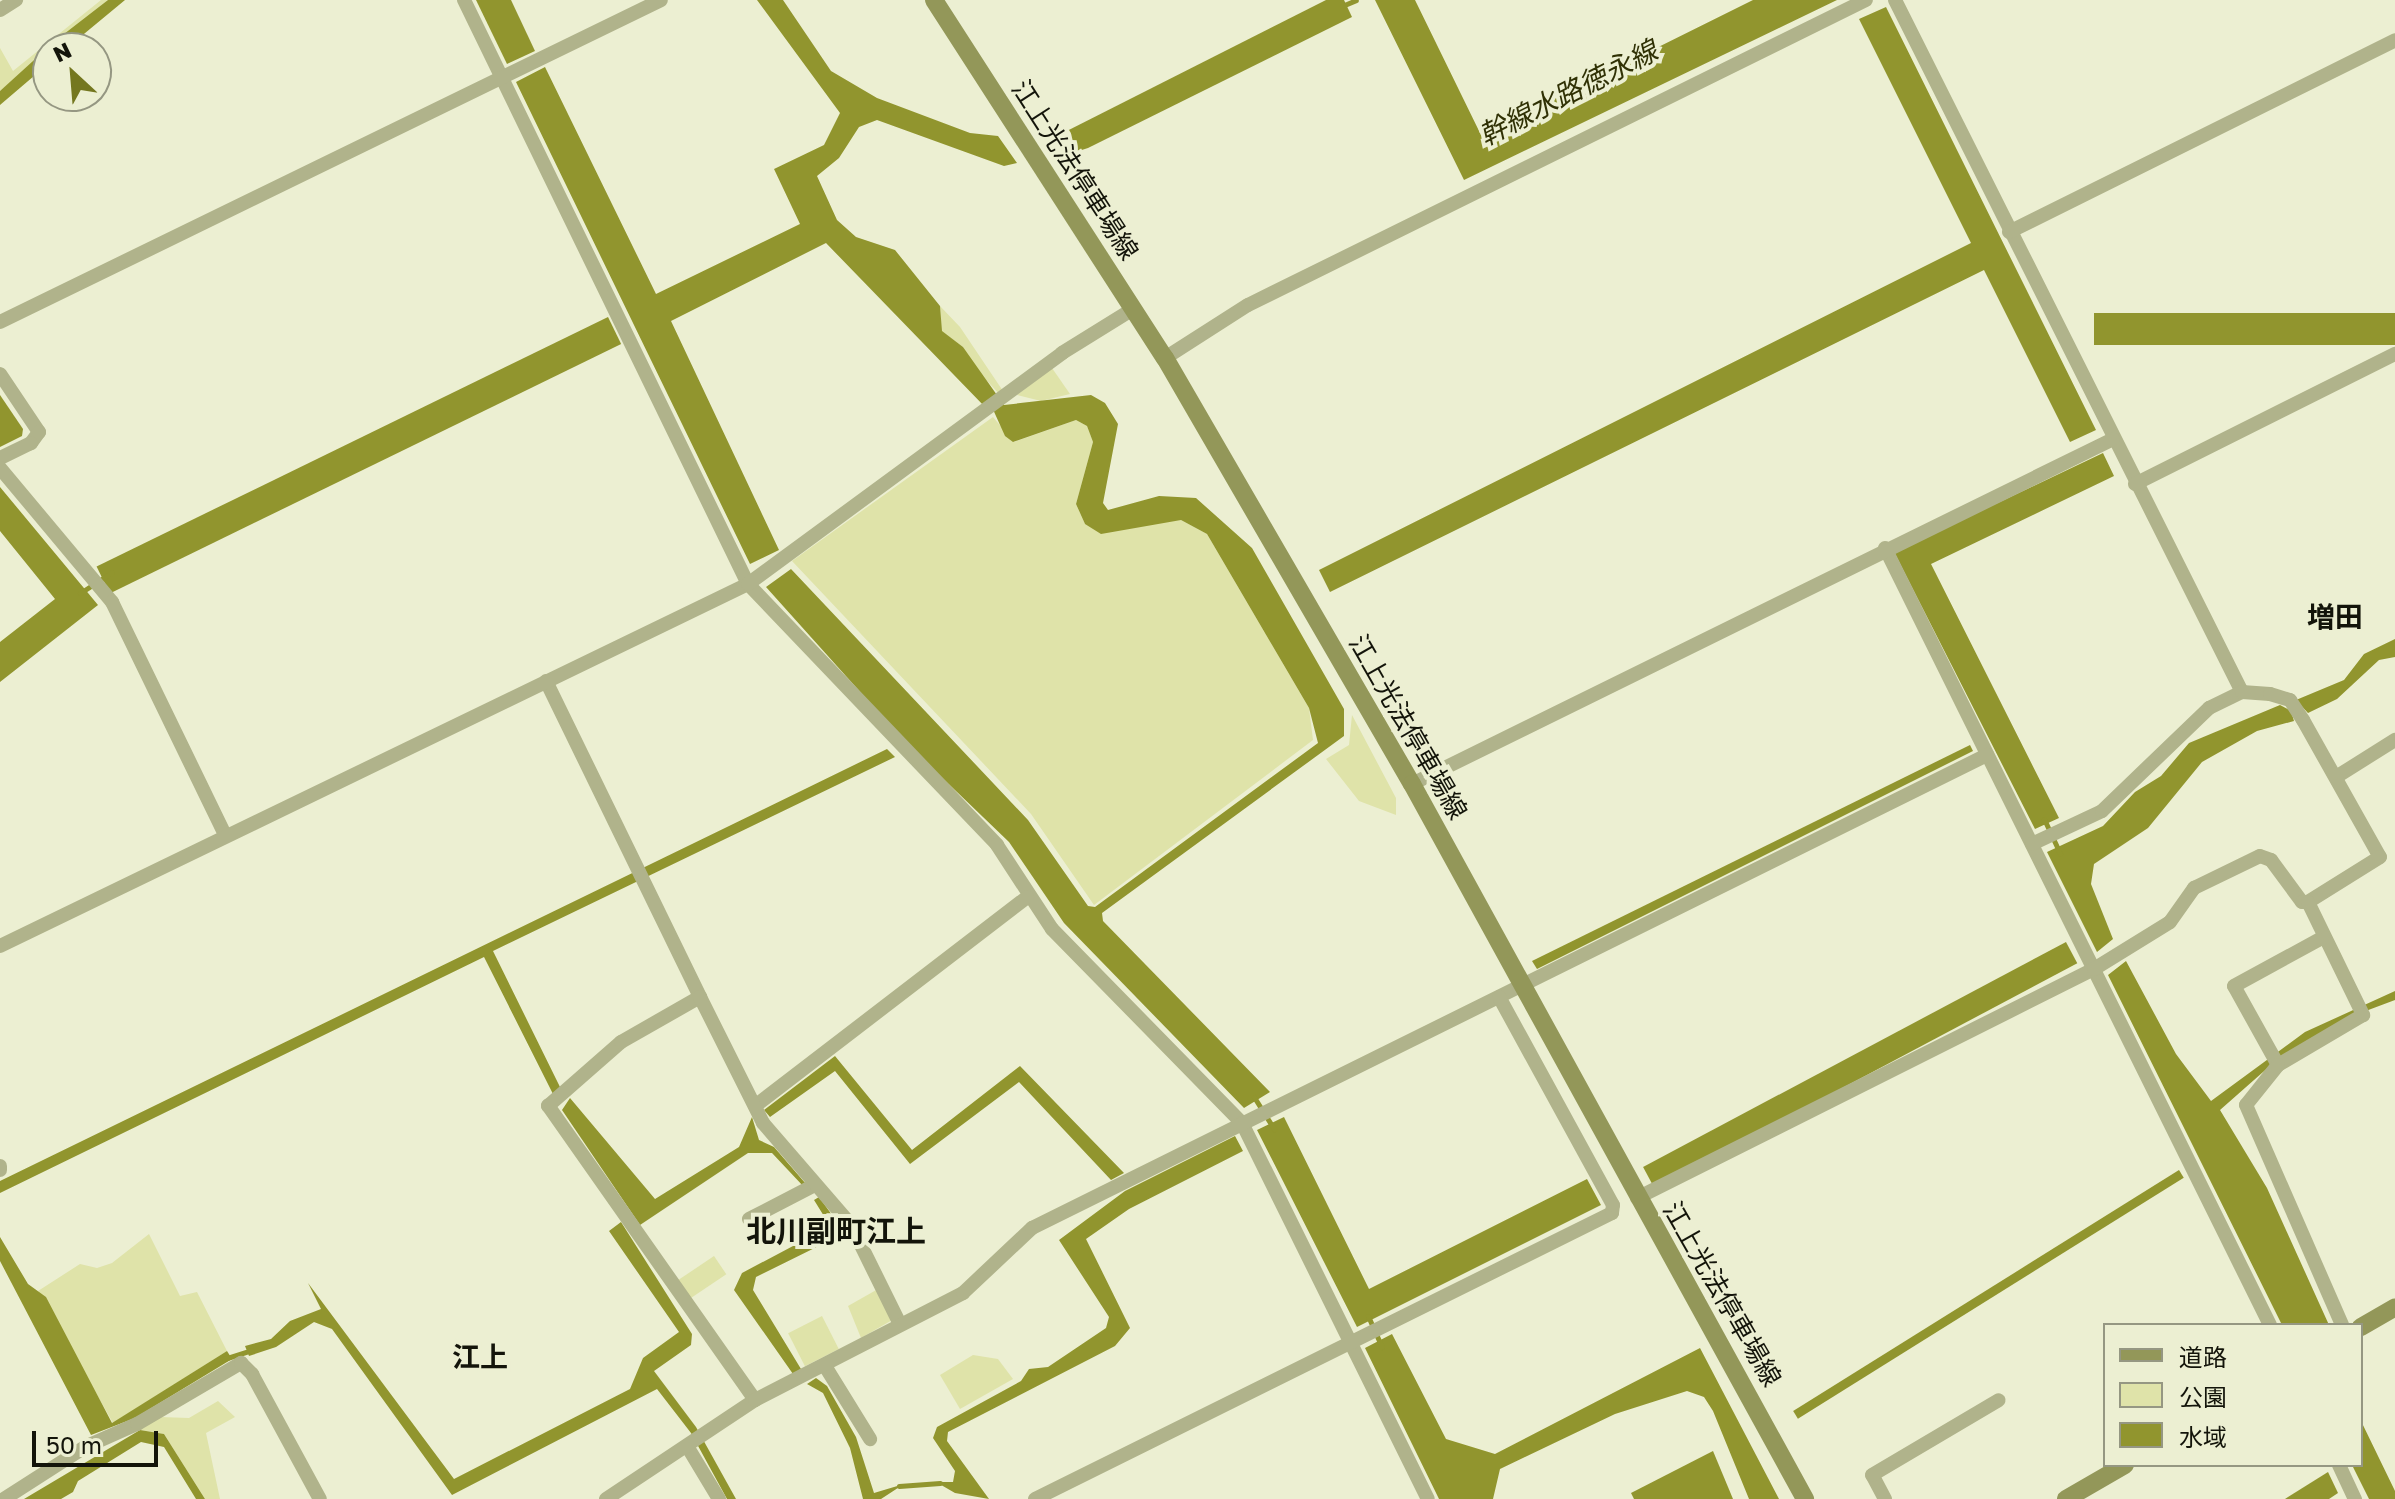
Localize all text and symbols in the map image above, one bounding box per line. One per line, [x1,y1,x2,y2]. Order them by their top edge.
north arrow [32,32,112,112]
water label: 幹線水路徳永線 [1473,34,1663,152]
text: N [49,36,76,68]
street label: 江上光法停車場線 [1005,74,1145,266]
district label: 増田 [2307,600,2363,634]
street label: 江上光法停車場線 [1342,629,1474,825]
street label: 江上光法停車場線 [1656,1196,1788,1392]
district label: 北川副町江上 [746,1213,926,1249]
legend [2103,1323,2363,1467]
district label: 江上 [452,1340,508,1374]
text: 道路 [2179,1342,2227,1371]
text: 公園 [2179,1382,2227,1411]
scale bar [36,1415,162,1465]
text: 水域 [2179,1422,2227,1451]
text: 50 m [46,1430,102,1459]

